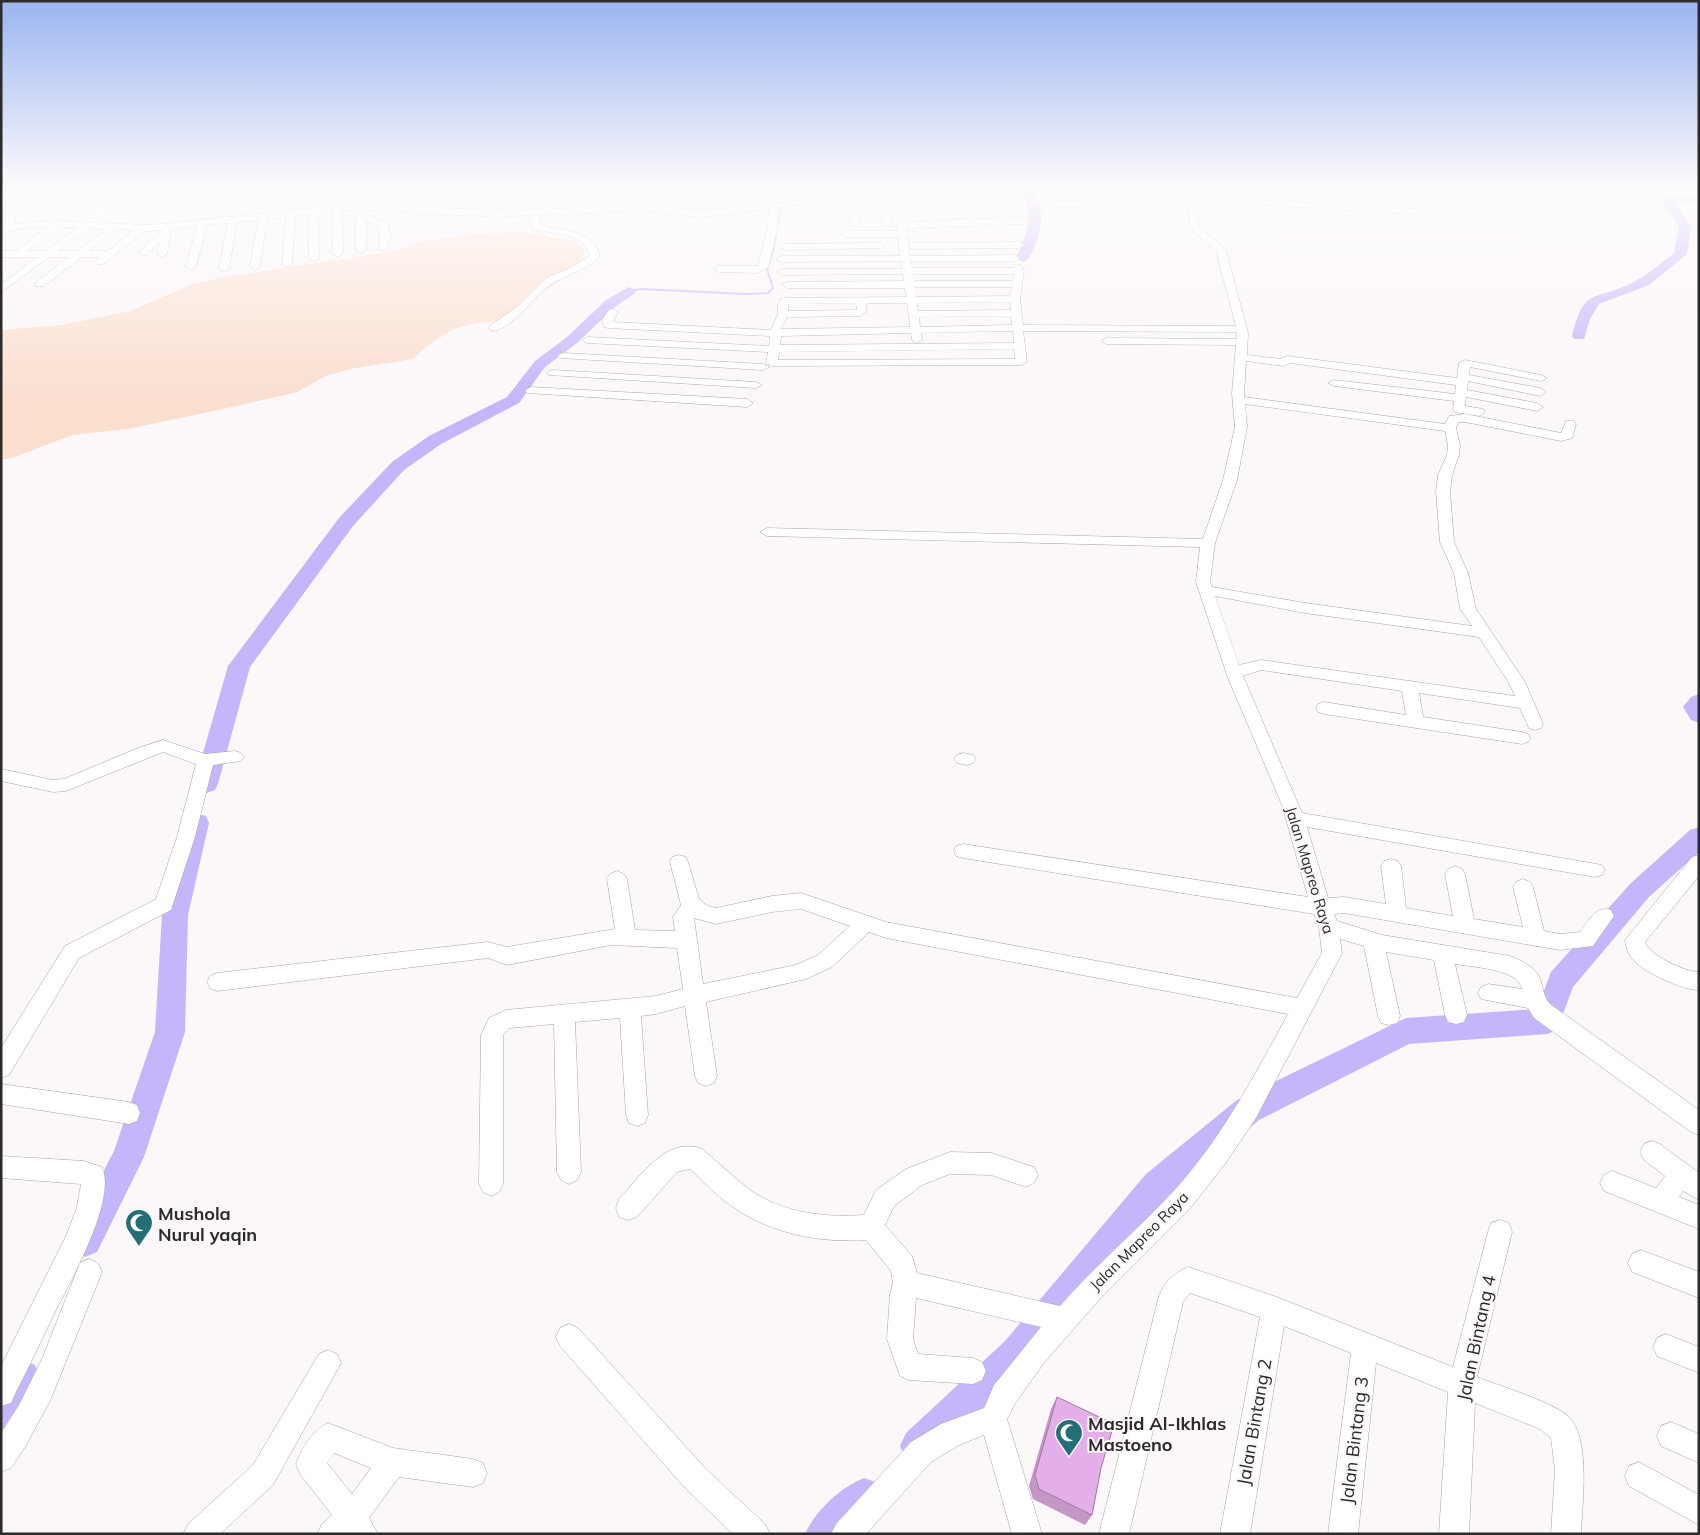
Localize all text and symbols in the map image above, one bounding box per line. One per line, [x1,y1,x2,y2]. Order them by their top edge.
street label: Jalan Mapreo Raya [1282,804,1338,936]
street label: Jalan Mapreo Raya [1086,1188,1192,1294]
place label: Mushola Nurul yaqin [158,1202,257,1246]
mosque icon: Mushola Nurul yaqin [124,1208,154,1247]
street label: Jalan Bintang 4 [1451,1273,1501,1403]
street label: Jalan Bintang 2 [1232,1357,1276,1487]
street label: Jalan Bintang 3 [1335,1375,1373,1505]
place label: Masjid Al-Ikhlas Mastoeno [1088,1412,1226,1456]
mosque icon: Masjid Al-Ikhlas Mastoeno [1054,1418,1084,1457]

